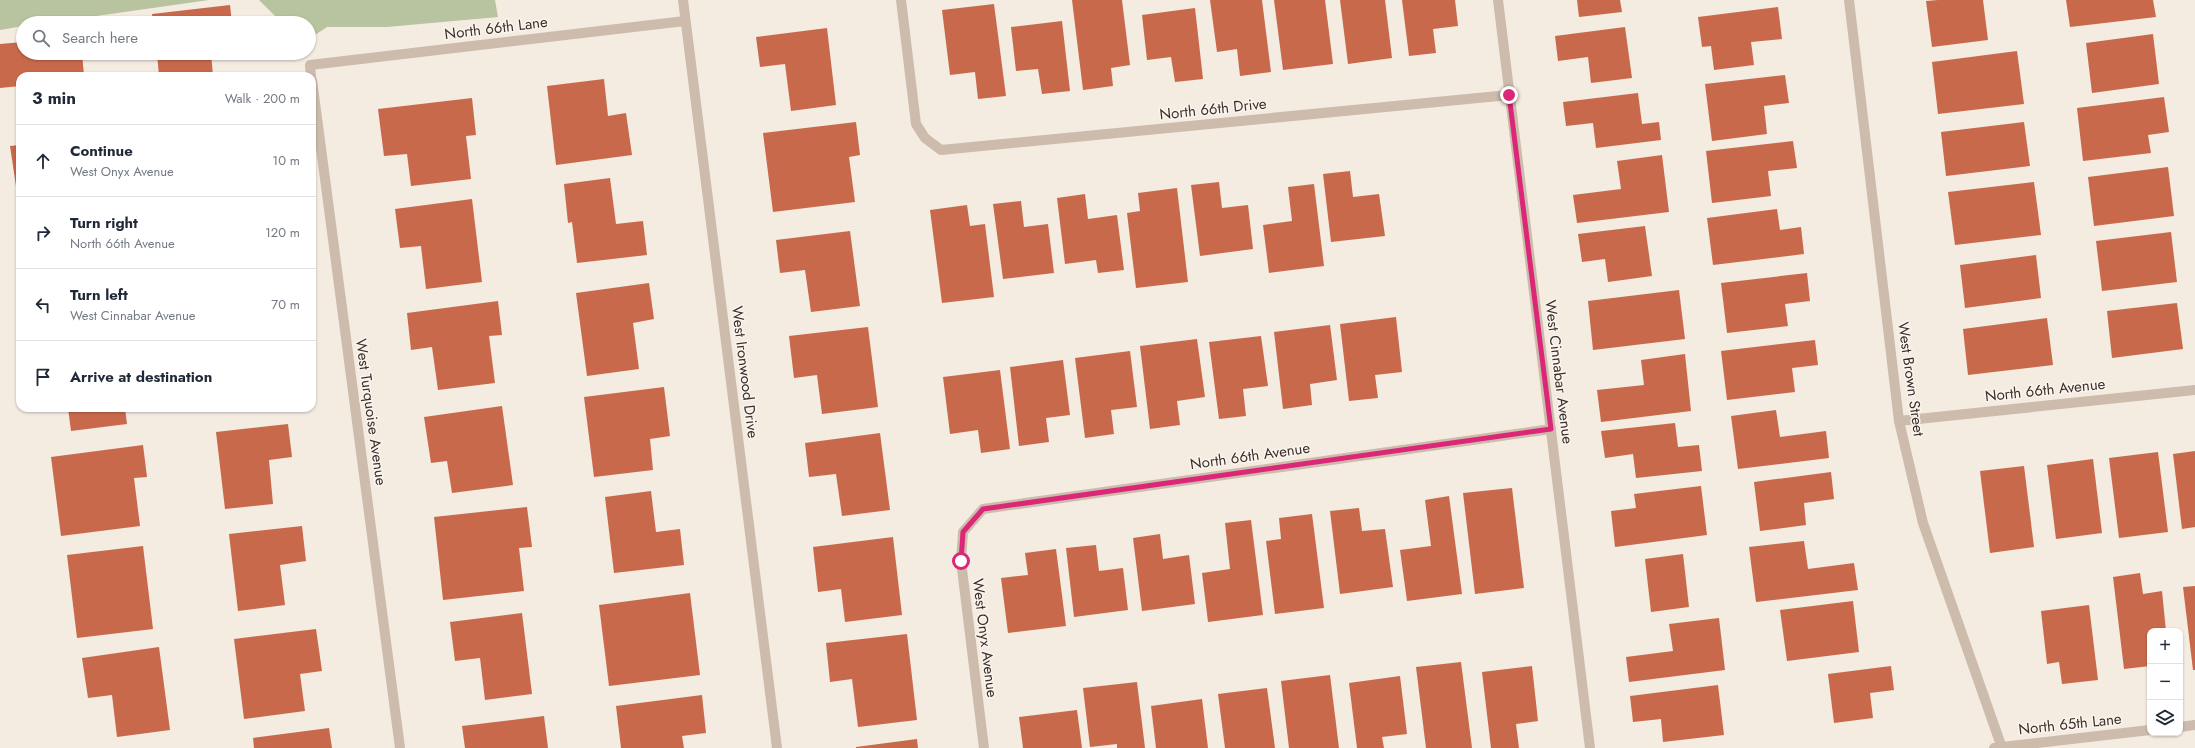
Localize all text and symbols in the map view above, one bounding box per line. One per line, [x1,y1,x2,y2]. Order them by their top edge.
street label: North 66th Lane [443,11,549,45]
search box [16,16,316,60]
icon: search [30,27,52,49]
text: Search here [62,27,138,49]
text: 3 min [32,86,76,110]
route end [1500,86,1518,104]
text: Walk · 200 m [225,89,300,108]
street label: North 66th Drive [1158,92,1268,126]
text: Continue [70,140,133,162]
icon: ahead [32,150,54,172]
text: 10 m [272,151,300,170]
text: West Onyx Avenue [70,162,174,181]
text: Turn right [70,212,138,234]
icon: right [32,222,54,244]
text: 120 m [265,223,300,242]
text: North 66th Avenue [70,234,175,253]
text: Turn left [70,284,128,306]
icon: left [32,294,54,316]
text: 70 m [271,295,300,314]
street label: West Cinnabar Avenue [1539,299,1579,445]
street label: West Ironwood Drive [726,305,764,440]
text: West Cinnabar Avenue [70,306,196,325]
street label: West Brown Street [1892,320,1930,438]
street label: West Turquoise Avenue [350,337,392,487]
icon: arrive [32,366,54,388]
text: Arrive at destination [70,366,212,388]
street label: North 66th Avenue [1984,373,2107,407]
street label: North 66th Avenue [1189,437,1312,475]
route start [952,552,970,570]
street label: West Onyx Avenue [967,577,1003,699]
map controls [2147,628,2183,736]
button: + [2147,628,2183,664]
button: − [2147,664,2183,700]
button: layers [2147,700,2183,736]
street label: North 65th Lane [2017,708,2123,740]

